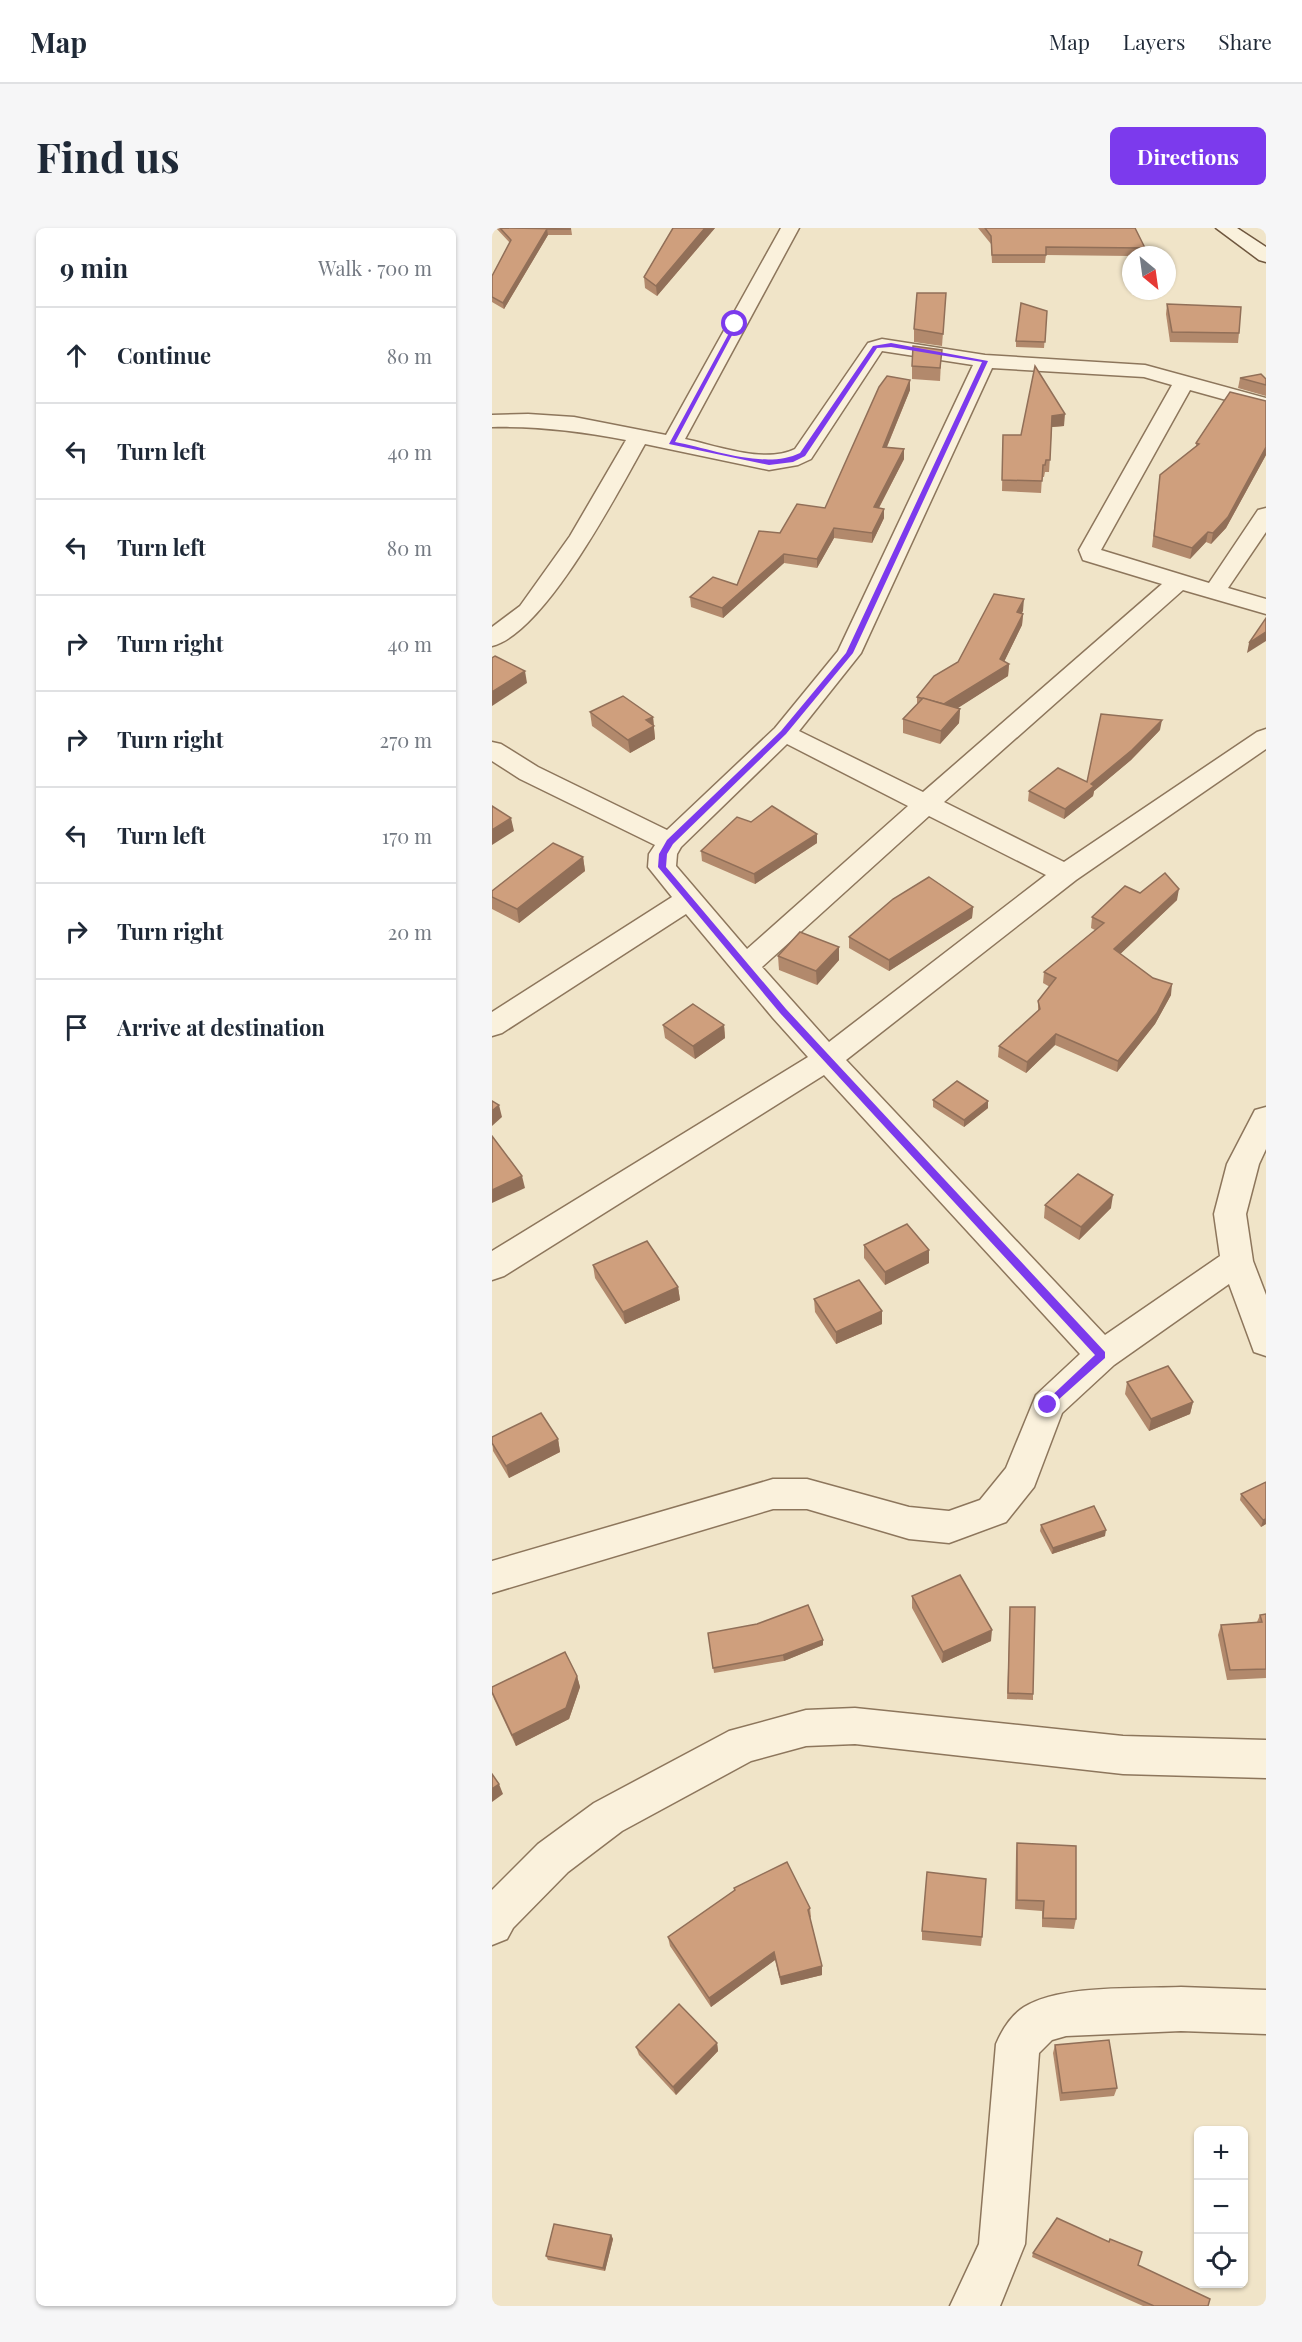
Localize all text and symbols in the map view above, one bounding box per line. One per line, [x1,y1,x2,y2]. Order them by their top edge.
text: Map [30,23,87,60]
text: Map [1049,27,1090,55]
text: Layers [1123,27,1185,55]
text: Share [1218,27,1272,55]
button: Directions [1110,127,1266,185]
text: Find us [36,128,180,184]
north arrow [1122,246,1176,300]
text: 9 min [60,250,128,285]
text: Walk · 700 m [318,254,432,281]
route start [721,310,747,336]
icon: ahead [60,339,93,372]
text: Continue [117,340,211,370]
text: 80 m [387,342,432,369]
icon: left [60,435,93,468]
text: Turn left [117,436,206,466]
text: 40 m [387,438,432,465]
icon: left [60,531,93,564]
text: Turn left [117,532,206,562]
text: 80 m [387,534,432,561]
icon: right [60,627,93,660]
text: Turn right [117,628,223,658]
text: 40 m [387,630,432,657]
icon: right [60,723,93,756]
text: Turn right [117,724,223,754]
text: 270 m [380,726,432,753]
icon: left [60,819,93,852]
text: Turn left [117,820,206,850]
text: 170 m [382,822,432,849]
icon: right [60,915,93,948]
text: Turn right [117,916,223,946]
text: 20 m [388,918,432,945]
icon: arrive [60,1011,93,1044]
text: Arrive at destination [117,1012,325,1042]
route end [1034,1391,1060,1417]
map controls [1194,2126,1248,2288]
button: + [1194,2126,1248,2180]
button: − [1194,2180,1248,2234]
button: locate [1194,2234,1248,2288]

